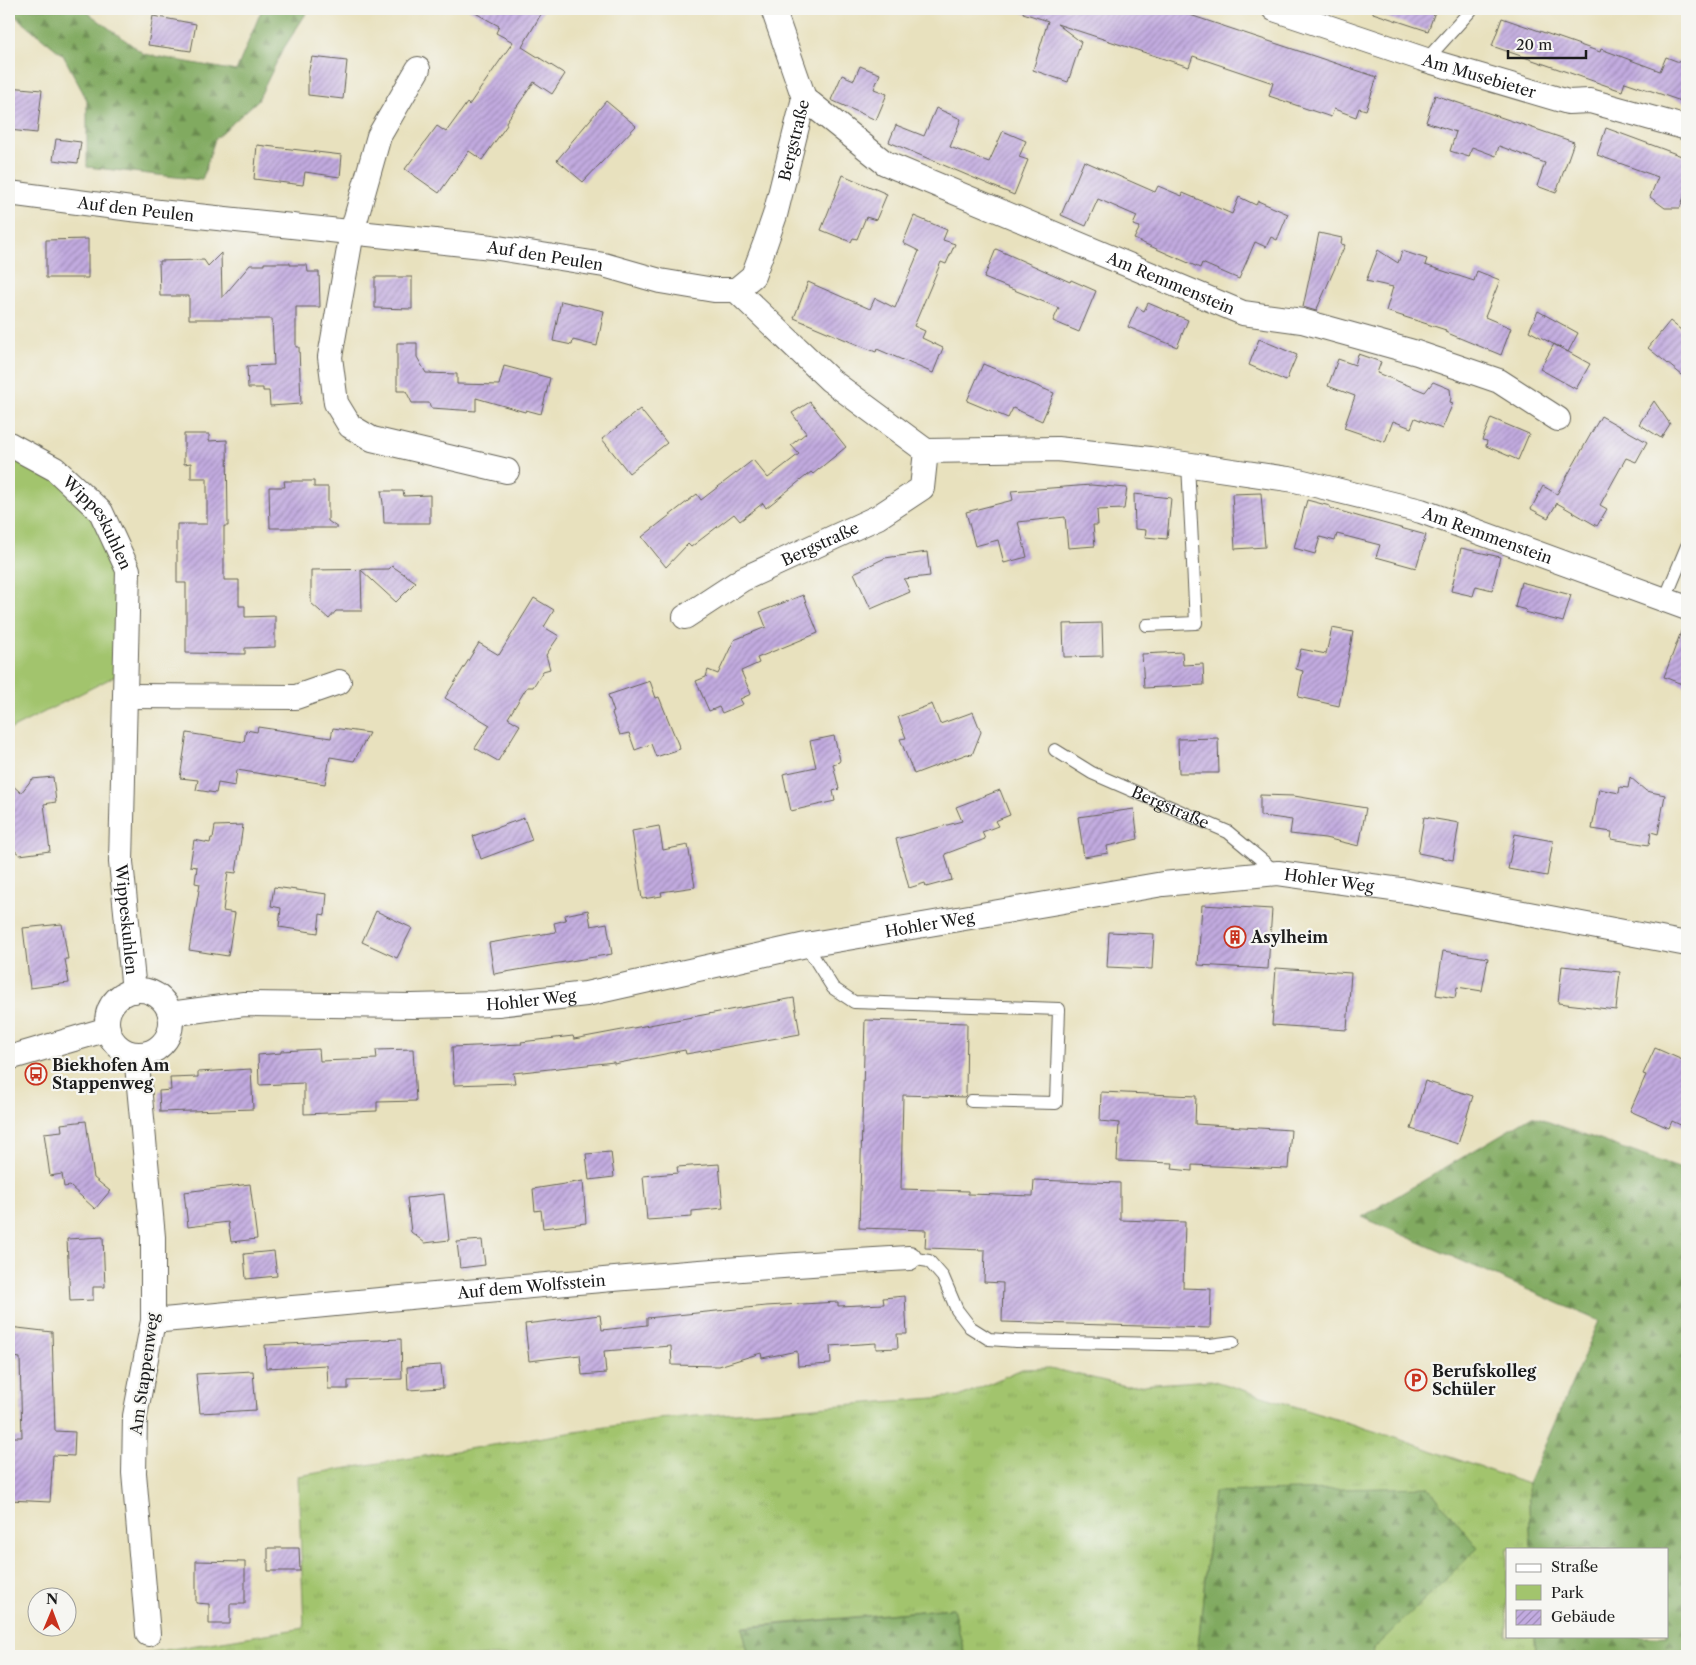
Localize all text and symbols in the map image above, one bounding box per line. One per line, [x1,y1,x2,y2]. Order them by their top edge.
scale bar [1508,28,1586,60]
text: 20 m [1516,35,1552,54]
street label: Am Musebieter [1419,49,1539,102]
street label: Bergstraße [774,97,813,183]
street label: Auf den Peulen [76,192,195,226]
street label: Auf den Peulen [485,236,605,275]
street label: Am Remmenstein [1103,247,1238,319]
street label: Wippeskuhlen [58,471,136,573]
street label: Am Remmenstein [1419,502,1555,568]
street label: Bergstraße [778,517,862,570]
street label: Bergstraße [1128,781,1212,833]
street label: Wippeskuhlen [111,862,142,976]
street label: Hohler Weg [1283,864,1376,896]
street label: Hohler Weg [883,906,976,941]
building icon: Asylheim [1223,925,1247,949]
place label: Asylheim [1250,927,1328,947]
street label: Hohler Weg [486,985,578,1014]
place label: Biekhofen Am Stappenweg [52,1055,170,1093]
bus stop icon: Biekhofen Am Stappenweg [24,1062,48,1086]
street label: Auf dem Wolfsstein [455,1270,606,1303]
street label: Am Stappenweg [125,1311,163,1437]
place label: Berufskolleg Schüler [1432,1361,1537,1399]
parking icon: Berufskolleg Schüler [1404,1368,1428,1392]
legend [1506,1548,1668,1638]
text: Straße [1551,1557,1598,1576]
text: Park [1551,1583,1585,1602]
north arrow [28,1588,78,1638]
text: N [46,1590,58,1608]
text: Gebäude [1551,1607,1615,1626]

